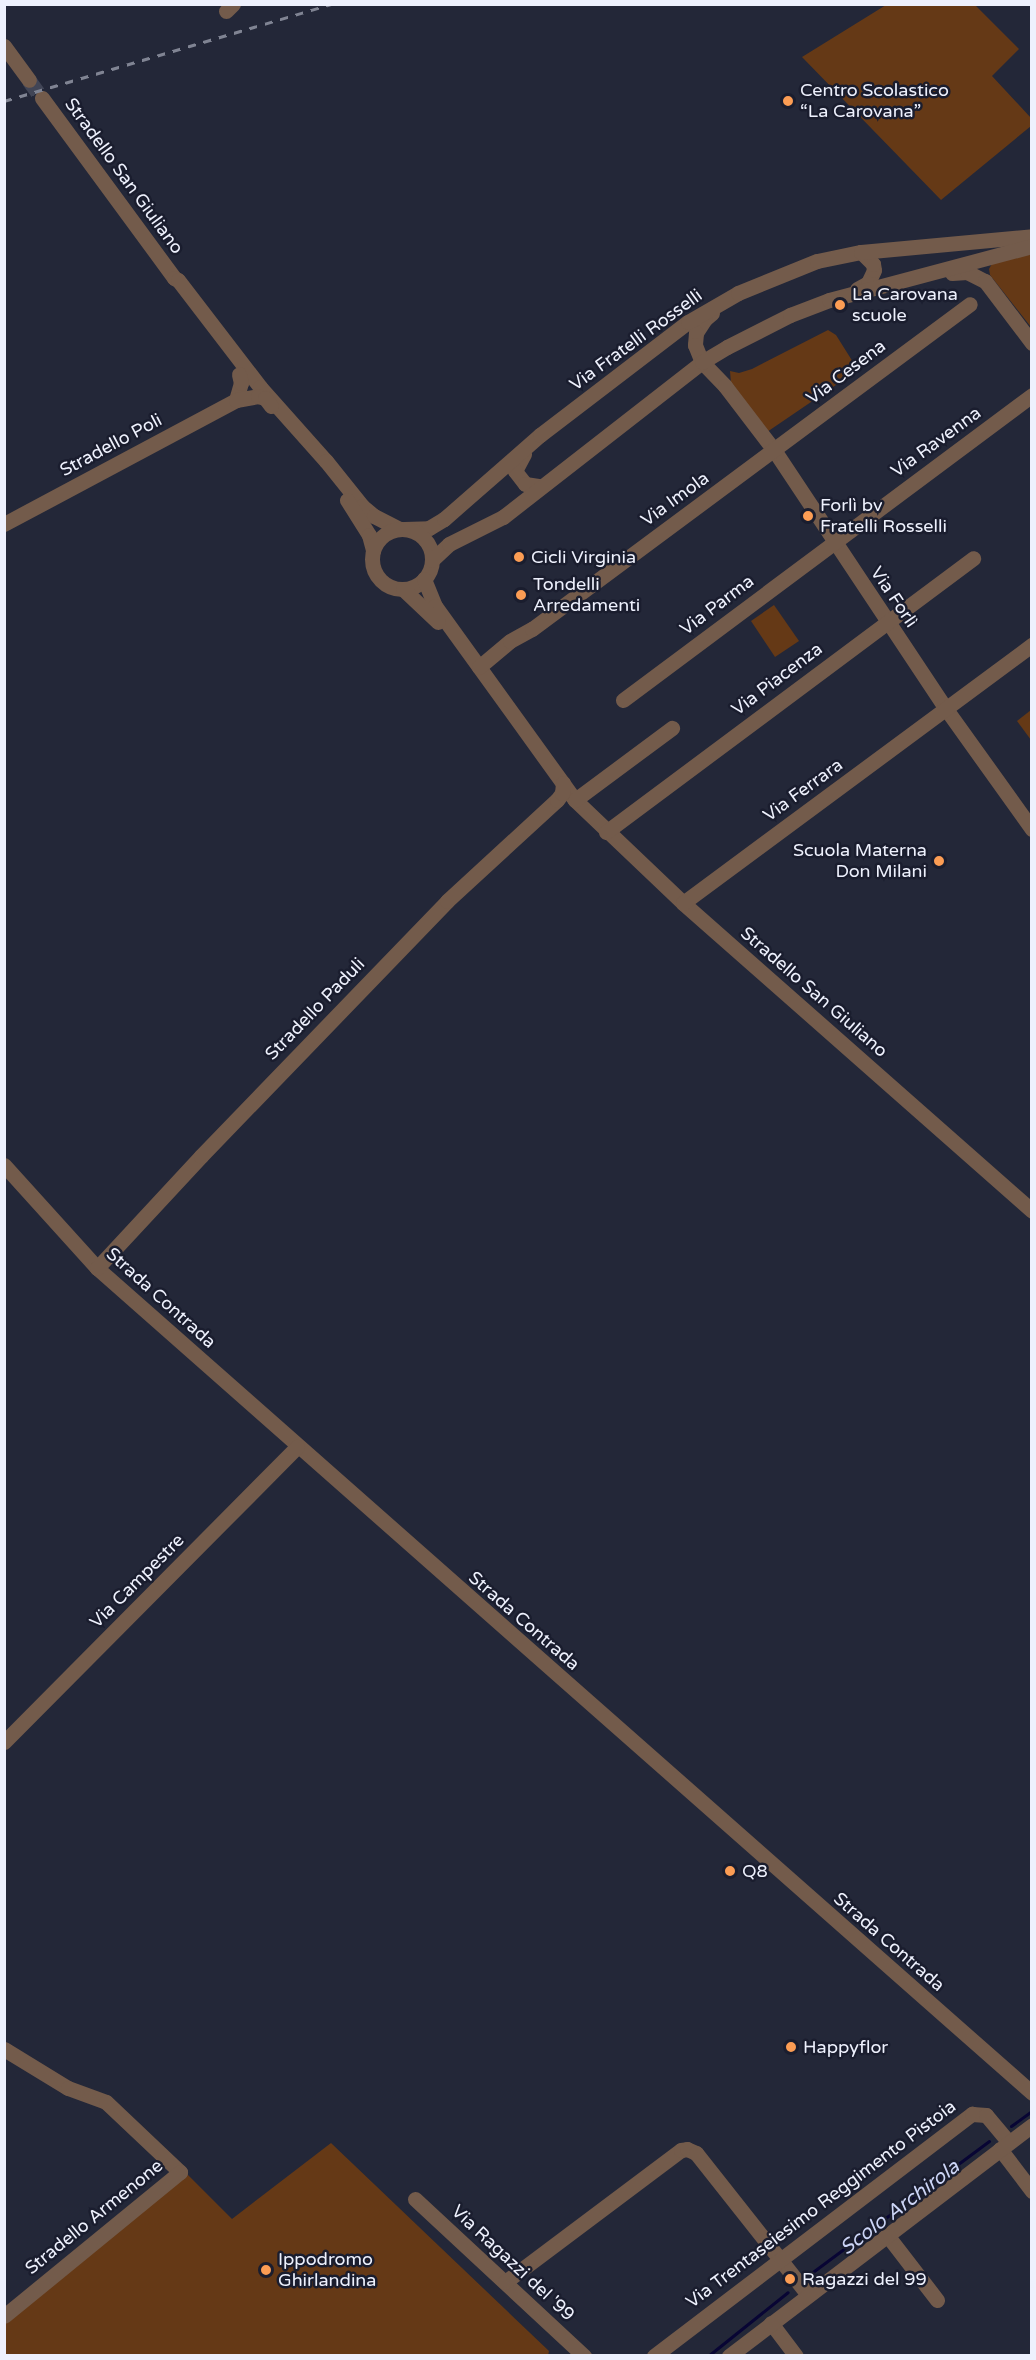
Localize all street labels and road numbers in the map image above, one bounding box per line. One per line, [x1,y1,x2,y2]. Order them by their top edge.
street label: Stradello San Giuliano [60,94,188,258]
street label: Via Fratelli Rosselli [566,285,706,395]
street label: Via Cesena [802,335,890,409]
street label: Via Ravenna [887,402,985,482]
street label: Stradello Poli [56,409,166,481]
street label: Via Imola [637,467,713,531]
street label: Via Forlì [866,563,922,631]
street label: Via Parma [676,570,758,640]
street label: Via Piacenza [727,638,827,720]
street label: Via Ferrara [759,754,847,826]
street label: Stradello San Giuliano [736,922,892,1062]
street label: Stradello Paduli [261,953,369,1065]
street label: Strada Contrada [102,1243,220,1353]
street label: Via Campestre [85,1529,189,1633]
street label: Strada Contrada [464,1567,584,1675]
street label: Strada Contrada [829,1888,949,1996]
street label: Via Trentaseiesimo Reggimento Pistoia [682,2095,960,2313]
street label: Stradello Armenone [21,2155,167,2279]
street label: Via Ragazzi del '99 [447,2200,579,2326]

